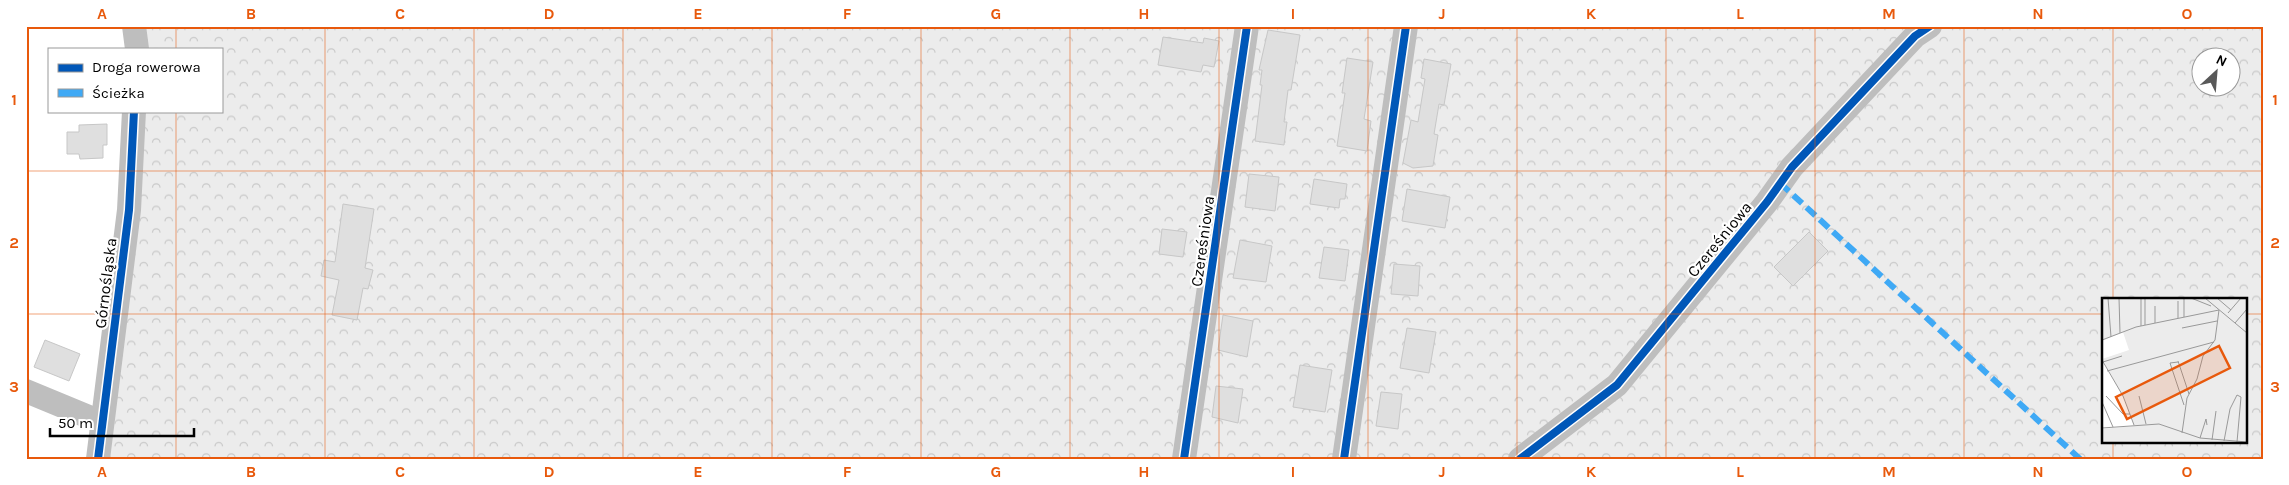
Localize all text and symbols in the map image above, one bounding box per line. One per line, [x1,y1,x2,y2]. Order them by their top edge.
text: A [97,4,107,23]
text: B [246,4,256,23]
text: C [395,4,405,23]
text: D [544,4,555,23]
text: E [693,4,703,23]
text: F [843,4,852,23]
text: G [991,4,1001,23]
text: H [1138,4,1150,23]
text: I [1291,4,1295,23]
text: J [1438,4,1446,23]
text: K [1586,4,1597,23]
text: L [1736,4,1744,23]
text: M [1882,4,1896,23]
text: N [2032,4,2044,23]
text: O [2182,4,2193,23]
legend [48,48,222,112]
north arrow [2192,48,2242,98]
text: N [2213,51,2230,71]
text: Droga rowerowa [92,58,201,76]
text: Ścieżka [92,84,145,102]
text: 1 [11,90,17,109]
text: 1 [2272,90,2278,109]
street label: Czereśniowa [1187,194,1218,288]
street label: Czereśniowa [1683,198,1756,281]
text: 2 [9,233,19,252]
text: 2 [2270,233,2280,252]
street label: Górnośląska [91,237,120,329]
inset map [2102,298,2246,442]
text: 3 [9,377,19,396]
text: 3 [2270,377,2280,396]
scale bar [50,405,194,437]
text: 50 m [58,414,93,432]
text: A [97,462,107,481]
text: B [246,462,256,481]
text: C [395,462,405,481]
text: D [544,462,555,481]
text: E [693,462,703,481]
text: F [843,462,852,481]
text: G [991,462,1001,481]
text: H [1138,462,1150,481]
text: I [1291,462,1295,481]
text: J [1438,462,1446,481]
text: K [1586,462,1597,481]
text: L [1736,462,1744,481]
text: M [1882,462,1896,481]
text: N [2032,462,2044,481]
text: O [2182,462,2193,481]

